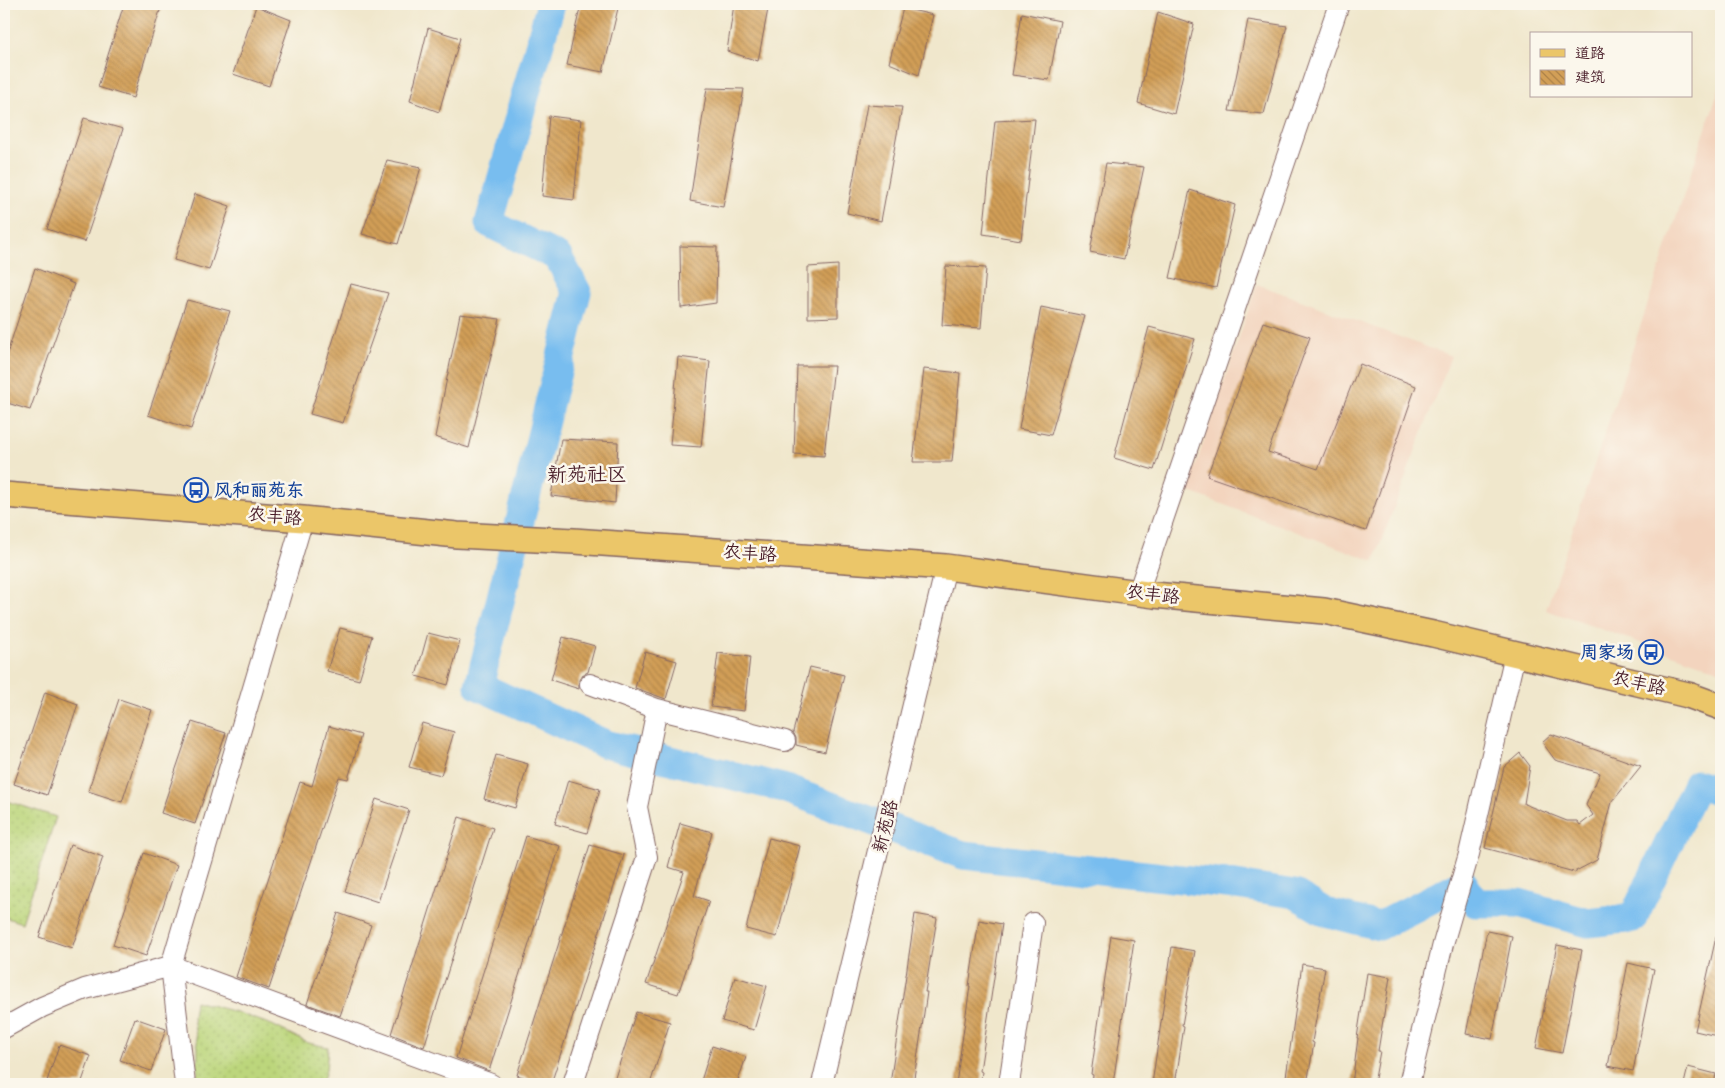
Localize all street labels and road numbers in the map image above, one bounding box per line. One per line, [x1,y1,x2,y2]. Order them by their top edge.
street label: 农丰路 [247,501,303,529]
street label: 农丰路 [722,538,778,566]
street label: 农丰路 [1125,578,1181,608]
street label: 农丰路 [1610,664,1668,700]
street label: 新苑路 [866,797,902,855]

